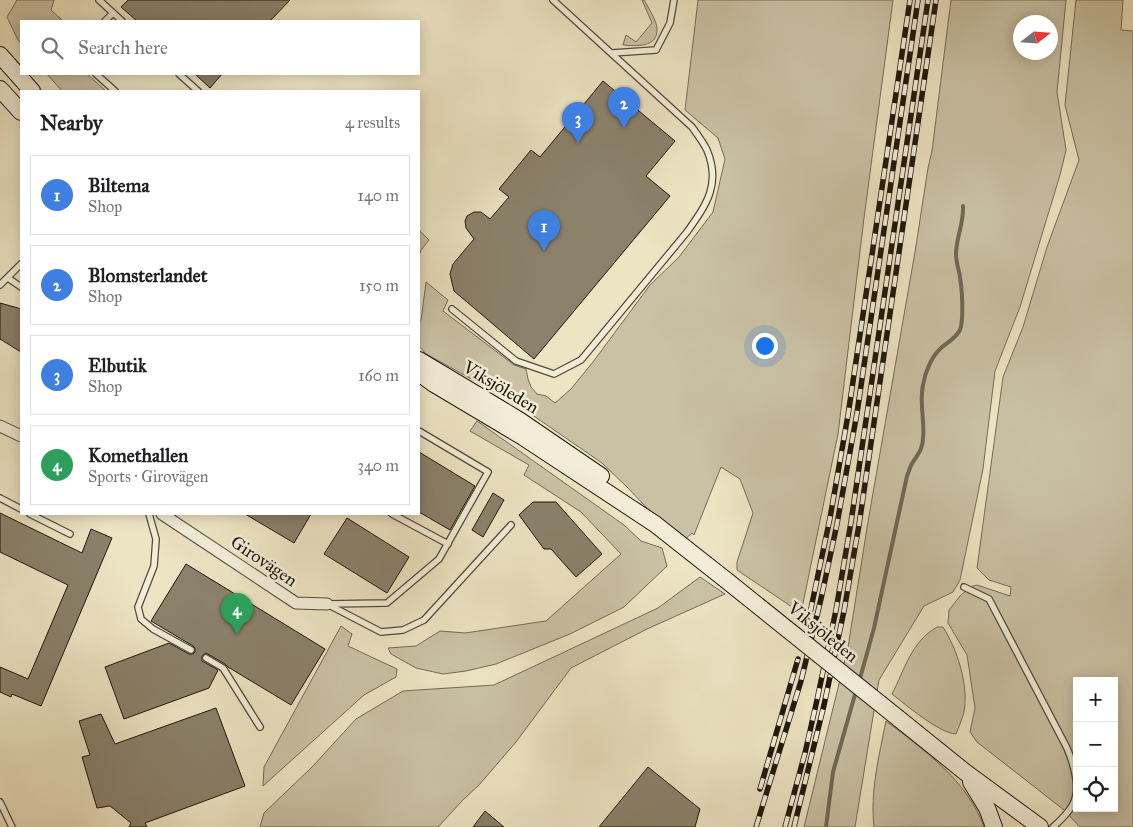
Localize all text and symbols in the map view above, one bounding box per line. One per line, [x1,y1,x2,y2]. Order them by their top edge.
north arrow [1013,15,1058,60]
search box [20,20,420,75]
icon: search [38,34,66,62]
text: Search here [78,36,168,59]
pin: 2 [608,87,640,128]
pin: 3 [562,102,594,143]
text: Nearby [40,110,103,136]
text: 4 results [345,113,400,132]
text: Biltema [88,174,149,197]
text: 1 [54,186,60,205]
text: 140 m [358,186,399,205]
text: Shop [88,197,122,216]
pin: 1 [528,210,560,251]
text: Blomsterlandet [88,264,207,287]
text: 2 [53,276,61,295]
text: 150 m [359,276,399,295]
text: Shop [88,287,122,306]
your location [752,333,778,359]
text: Elbutik [88,354,147,377]
street label: Viksjöleden [458,355,543,418]
text: 3 [54,366,60,385]
text: 160 m [358,366,399,385]
text: Shop [88,377,122,396]
text: Komethallen [88,444,188,467]
text: 4 [53,456,61,475]
text: 340 m [357,456,399,475]
text: Sports · Girovägen [88,467,208,486]
street label: Girovägen [226,531,302,592]
pin: 4 [221,593,253,634]
street label: Viksjöleden [782,596,863,667]
map controls [1073,677,1118,812]
button: + [1073,677,1118,722]
button: − [1073,722,1118,767]
button: locate [1073,767,1118,812]

